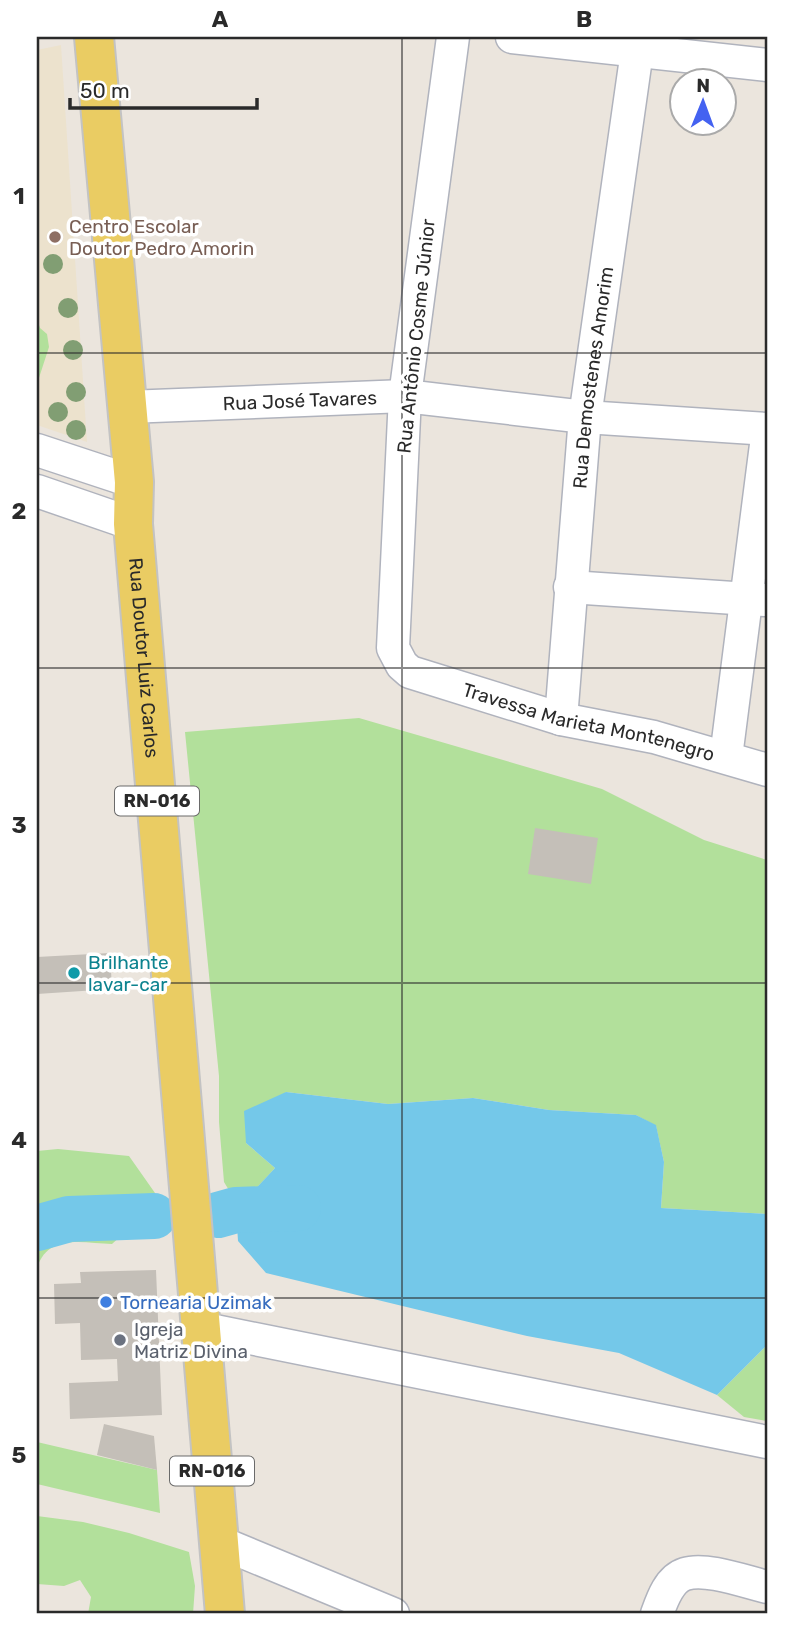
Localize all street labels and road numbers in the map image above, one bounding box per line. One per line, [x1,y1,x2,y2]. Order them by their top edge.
street label: Rua Antônio Cosme Júnior [392,217,440,454]
street label: Rua Demostenes Amorim [568,265,618,489]
street label: Rua José Tavares [222,386,377,415]
street label: Rua Doutor Luiz Carlos [124,557,164,759]
street label: Travessa Marieta Montenegro [460,678,717,766]
road number: RN-016 [115,786,199,816]
road number: RN-016 [170,1456,254,1486]

